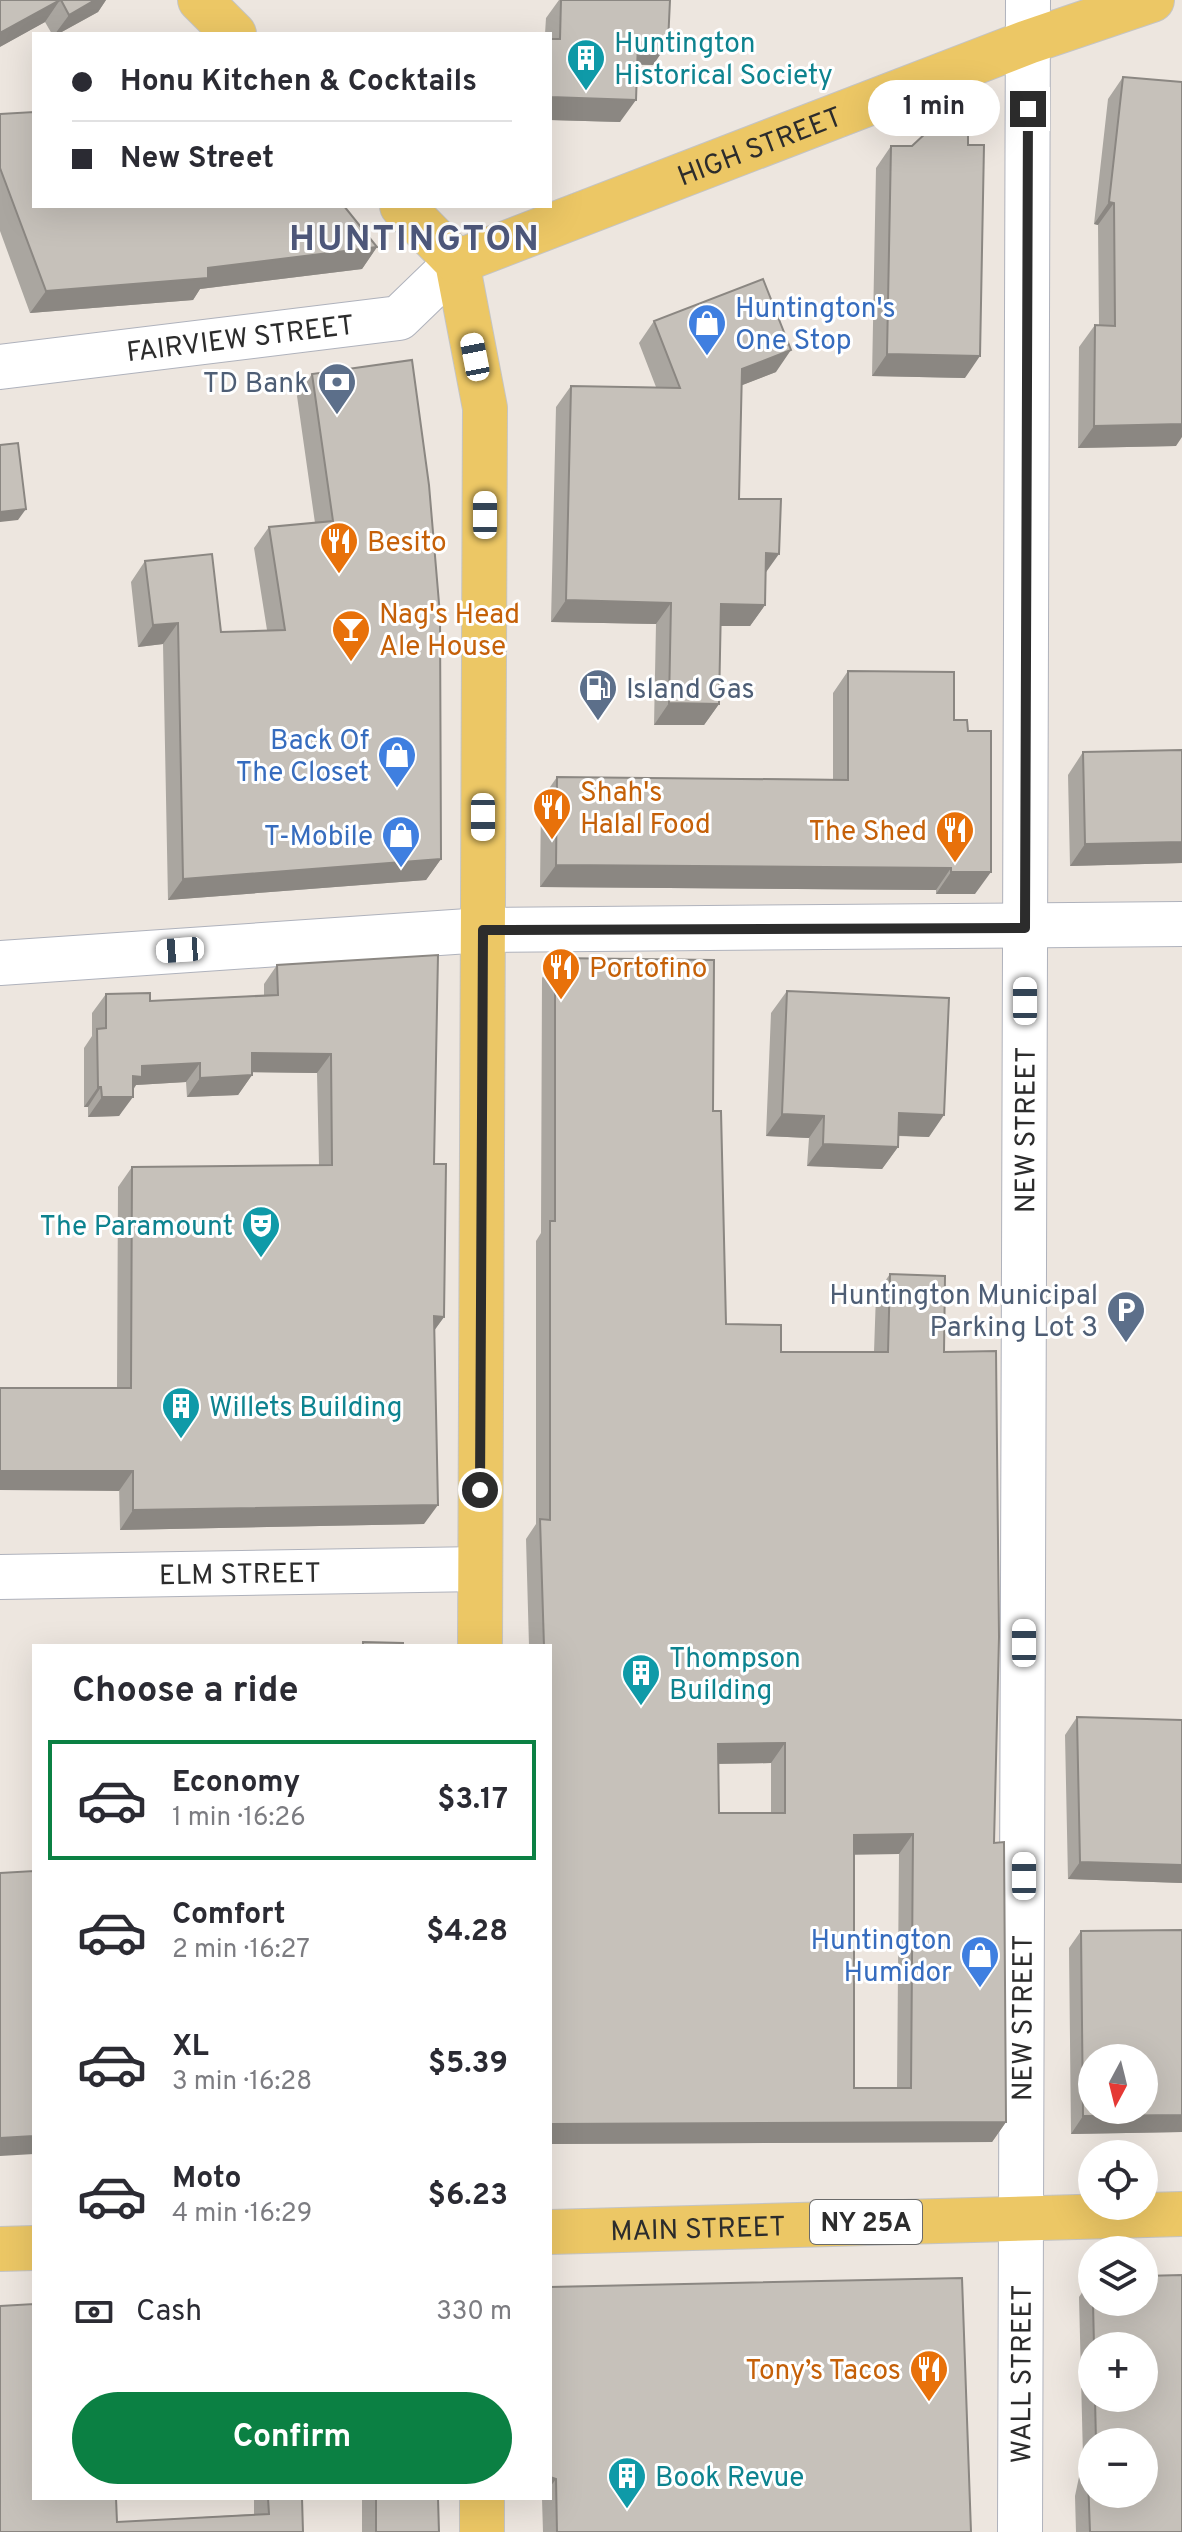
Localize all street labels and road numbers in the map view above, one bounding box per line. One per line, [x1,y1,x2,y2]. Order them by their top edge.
street label: HIGH STREET [673,100,848,196]
street label: FAIRVIEW STREET [125,309,356,372]
street label: NEW STREET [1009,1047,1046,1213]
street label: ELM STREET [159,1557,321,1595]
street label: NEW STREET [1006,1935,1043,2101]
road number: NY 25A [810,2200,922,2244]
street label: MAIN STREET [610,2210,786,2251]
street label: WALL STREET [1005,2285,1042,2463]

